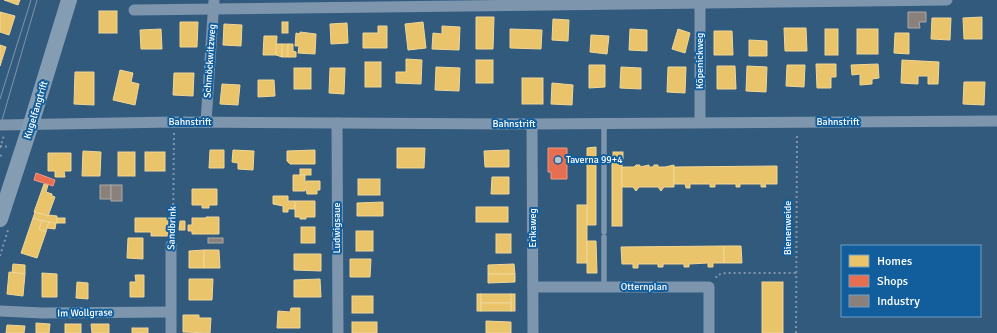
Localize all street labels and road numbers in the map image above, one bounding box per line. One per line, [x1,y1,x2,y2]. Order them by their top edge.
street label: Schmöckwitzweg [201,24,219,98]
street label: Köpenickweg [694,33,706,89]
street label: Kugelfangtrift [21,79,51,140]
street label: Bahnstrift [169,116,212,128]
street label: Bahnstrift [817,116,860,128]
street label: Bahnstrift [493,118,536,130]
street label: Bienenweide [782,201,794,255]
street label: Ludwigsaue [331,203,343,254]
street label: Sandbrink [165,206,179,250]
street label: Erikaweg [527,208,539,248]
street label: Otternplan [621,281,667,293]
street label: Im Wollgrase [57,307,113,319]

